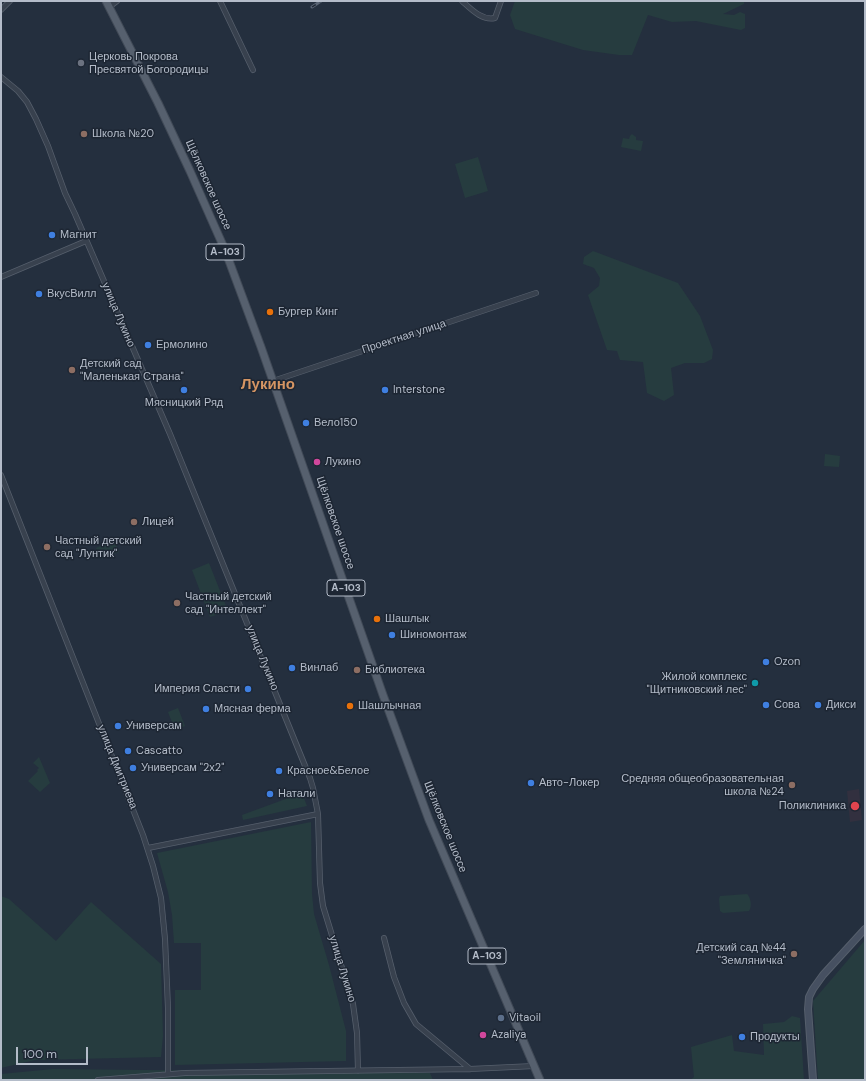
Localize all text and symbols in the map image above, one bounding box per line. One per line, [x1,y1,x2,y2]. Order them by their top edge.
place label: Церковь Покрова Пресвятой Богородицы [89,50,208,76]
marker: Церковь Покрова Пресвятой Богородицы [76,58,86,68]
place label: Школа №20 [92,127,154,141]
marker: Школа №20 [79,129,89,139]
street label: Щёлковское шоссе [182,138,234,232]
place label: Магнит [60,228,97,242]
marker: Магнит [47,230,57,240]
road number: А-103 [206,244,244,260]
street label: улица Лукино [98,281,138,349]
place label: ВкусВилл [47,287,96,301]
marker: ВкусВилл [34,289,44,299]
place label: Бургер Кинг [278,305,338,319]
marker: Бургер Кинг [265,307,275,317]
street label: Проектная улица [360,317,448,357]
place label: Ермолино [156,338,208,352]
marker: Ермолино [143,340,153,350]
place label: Детский сад "Маленькая Страна" [80,357,184,383]
marker: Детский сад "Маленькая Страна" [67,365,77,375]
district label: Лукино [241,376,295,394]
place label: Interstone [393,383,445,397]
marker: Мясницкий Ряд [179,385,189,395]
marker: Interstone [380,385,390,395]
place label: Мясницкий Ряд [145,396,223,410]
place label: Вело150 [314,416,357,430]
marker: Вело150 [301,418,311,428]
place label: Лукино [325,455,361,469]
marker: Лукино [312,457,322,467]
street label: Щёлковское шоссе [313,475,357,571]
place label: Лицей [142,515,174,529]
marker: Лицей [129,517,139,527]
place label: Частный детский сад "Лунтик" [55,534,142,560]
marker: Частный детский сад "Лунтик" [42,542,52,552]
road number: А-103 [327,580,365,596]
place label: Частный детский сад "Интеллект" [185,590,272,616]
marker: Частный детский сад "Интеллект" [172,598,182,608]
place label: Шашлык [385,612,429,626]
marker: Шашлык [372,614,382,624]
street label: улица Лукино [243,623,281,693]
place label: Шиномонтаж [400,628,467,642]
marker: Шиномонтаж [387,630,397,640]
place label: Ozon [774,655,800,669]
marker: Ozon [761,657,771,667]
place label: Винлаб [300,661,338,675]
marker: Винлаб [287,663,297,673]
place label: Библиотека [365,663,425,677]
marker: Библиотека [352,665,362,675]
place label: Жилой комплекс "Щитниковский лес" [647,670,747,696]
marker: Жилой комплекс "Щитниковский лес" [750,678,760,688]
place label: Империя Сласти [154,682,240,696]
marker: Империя Сласти [243,684,253,694]
place label: Сова [774,698,800,712]
place label: Дикси [826,698,856,712]
place label: Шашлычная [358,699,421,713]
marker: Сова [761,700,771,710]
marker: Дикси [813,700,823,710]
marker: Шашлычная [345,701,355,711]
place label: Мясная ферма [214,702,291,716]
marker: Мясная ферма [201,704,211,714]
place label: Универсам [126,719,182,733]
marker: Универсам [113,721,123,731]
street label: улица Дмитриева [94,723,140,811]
place label: Cascatto [136,744,183,758]
marker: Cascatto [123,746,133,756]
place label: Универсам "2x2" [141,761,224,775]
marker: Универсам "2x2" [128,763,138,773]
place label: Красное&Белое [287,764,369,778]
marker: Красное&Белое [274,766,284,776]
place label: Средняя общеобразовательная школа №24 [621,772,784,798]
place label: Авто-Локер [539,776,599,790]
marker: Авто-Локер [526,778,536,788]
street label: Щёлковское шоссе [421,779,469,875]
marker: Средняя общеобразовательная школа №24 [787,780,797,790]
place label: Натали [278,787,315,801]
marker: Натали [265,789,275,799]
place label: Поликлиника [779,799,846,813]
marker: Поликлиника [849,800,861,812]
street label: улица Лукино [326,934,358,1004]
place label: Детский сад №44 "Земляничка" [696,941,786,967]
road number: А-103 [468,948,506,964]
marker: Детский сад №44 "Земляничка" [789,949,799,959]
place label: Vitaoil [509,1011,541,1025]
marker: Vitaoil [496,1013,506,1023]
place label: Azaliya [491,1028,526,1042]
marker: Azaliya [478,1030,488,1040]
place label: Продукты [750,1030,800,1044]
marker: Продукты [737,1032,747,1042]
scale bar [18,1039,90,1065]
text: 100 m [23,1046,57,1062]

